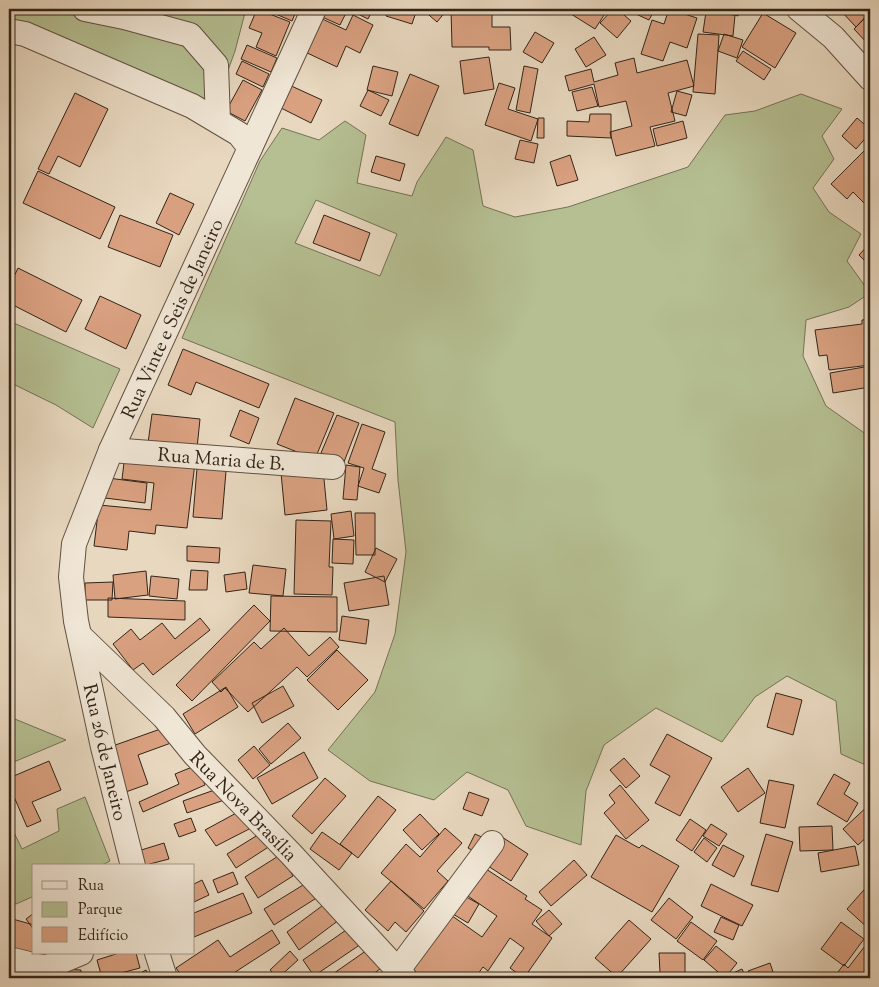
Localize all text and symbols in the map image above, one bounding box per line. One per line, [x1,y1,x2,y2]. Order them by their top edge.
street label: Rua Vinte e Seis de Janeiro [116,215,232,424]
street label: Rua Maria de B. [157,443,286,479]
street label: Rua 26 de Janeiro [75,681,132,824]
street label: Rua Nova Brasília [182,746,303,869]
legend [32,864,195,954]
text: Rua [78,876,104,897]
text: Parque [78,900,122,921]
text: Edifício [78,926,128,947]

